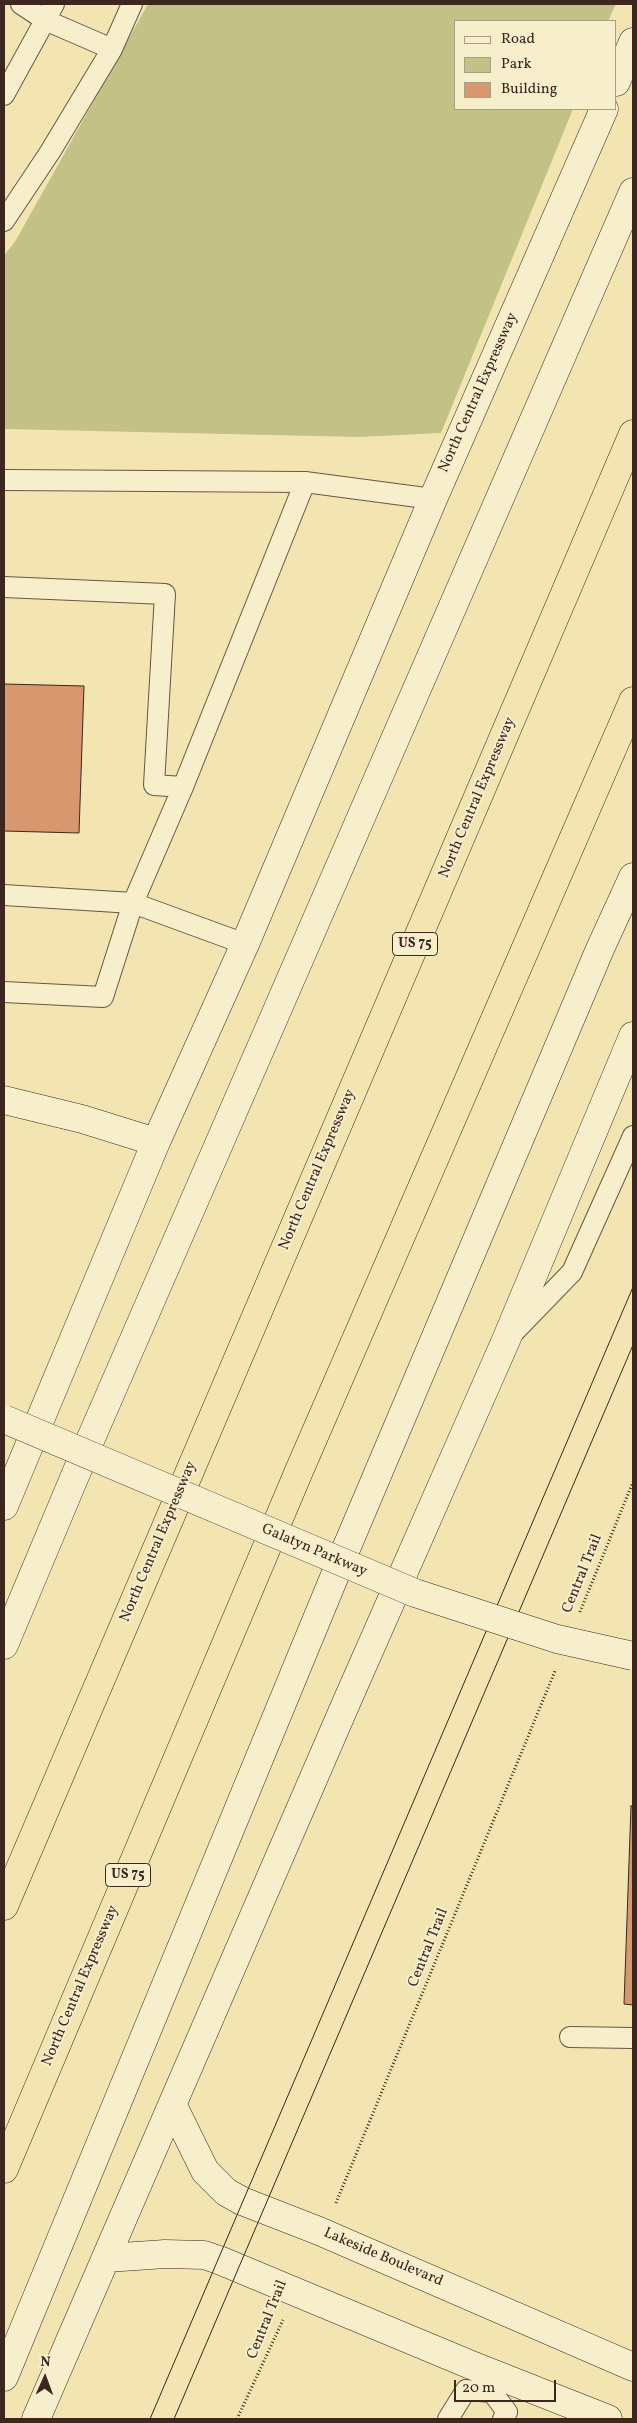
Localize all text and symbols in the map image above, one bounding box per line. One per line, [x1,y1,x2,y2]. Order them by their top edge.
legend [454,20,617,110]
text: Road [501,29,535,50]
text: Park [501,54,532,75]
text: Building [501,79,557,100]
street label: North Central Expressway [436,310,522,476]
street label: North Central Expressway [436,715,520,881]
road number: US 75 [392,932,438,956]
street label: North Central Expressway [276,1087,360,1253]
street label: North Central Expressway [117,1459,201,1625]
street label: Galatyn Parkway [259,1521,369,1581]
street label: Central Trail [559,1532,607,1616]
road number: US 75 [106,1864,150,1886]
street label: North Central Expressway [39,1903,123,2069]
street label: Central Trail [405,1906,453,1990]
street label: Lakeside Boulevard [321,2225,445,2291]
street label: Central Trail [244,2278,292,2362]
north arrow [20,2353,70,2403]
text: N [40,2353,51,2372]
scale bar [457,2370,560,2402]
text: 20 m [462,2378,495,2399]

